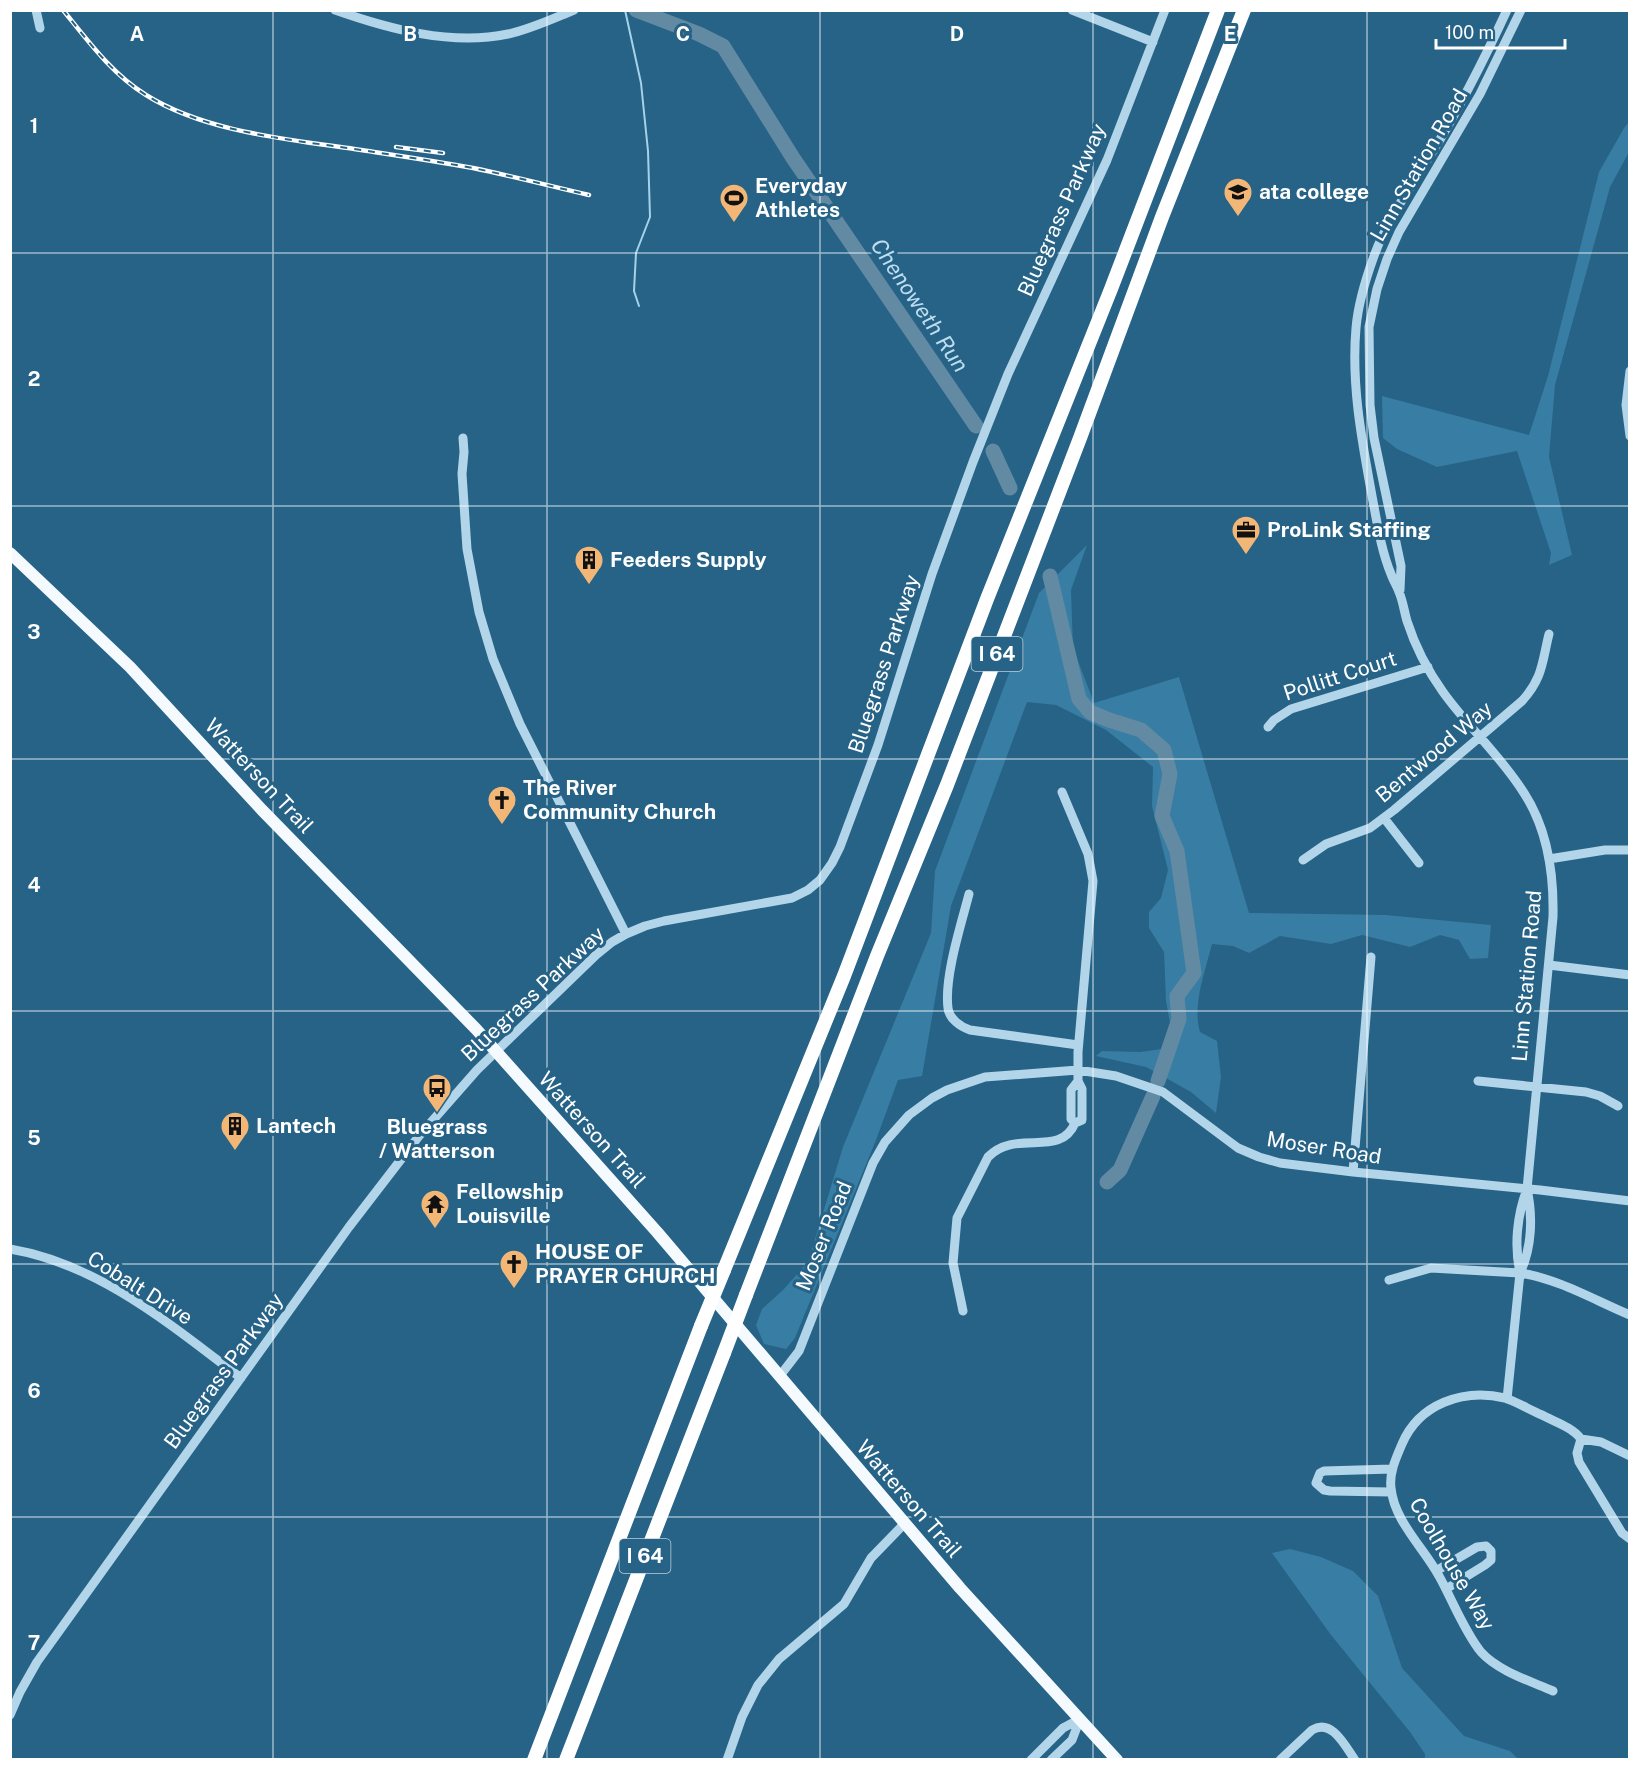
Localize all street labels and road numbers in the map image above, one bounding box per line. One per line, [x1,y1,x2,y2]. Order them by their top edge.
street label: Linn Station Road [1365,84,1472,245]
street label: Bluegrass Parkway [1012,120,1111,300]
street label: Bluegrass Parkway [843,571,924,756]
road number: I 64 [972,637,1022,671]
street label: Pollitt Court [1280,645,1400,706]
street label: Bentwood Way [1370,696,1497,808]
street label: Watterson Trail [200,713,319,838]
street label: Linn Station Road [1507,889,1546,1063]
street label: Bluegrass Parkway [456,921,609,1066]
street label: Watterson Trail [534,1066,651,1193]
street label: Moser Road [1265,1126,1383,1169]
street label: Moser Road [790,1177,857,1294]
street label: Cobalt Drive [83,1245,198,1330]
street label: Bluegrass Parkway [159,1288,289,1453]
street label: Watterson Trail [851,1435,967,1563]
street label: Coolhouse Way [1404,1493,1501,1635]
road number: I 64 [620,1539,670,1573]

